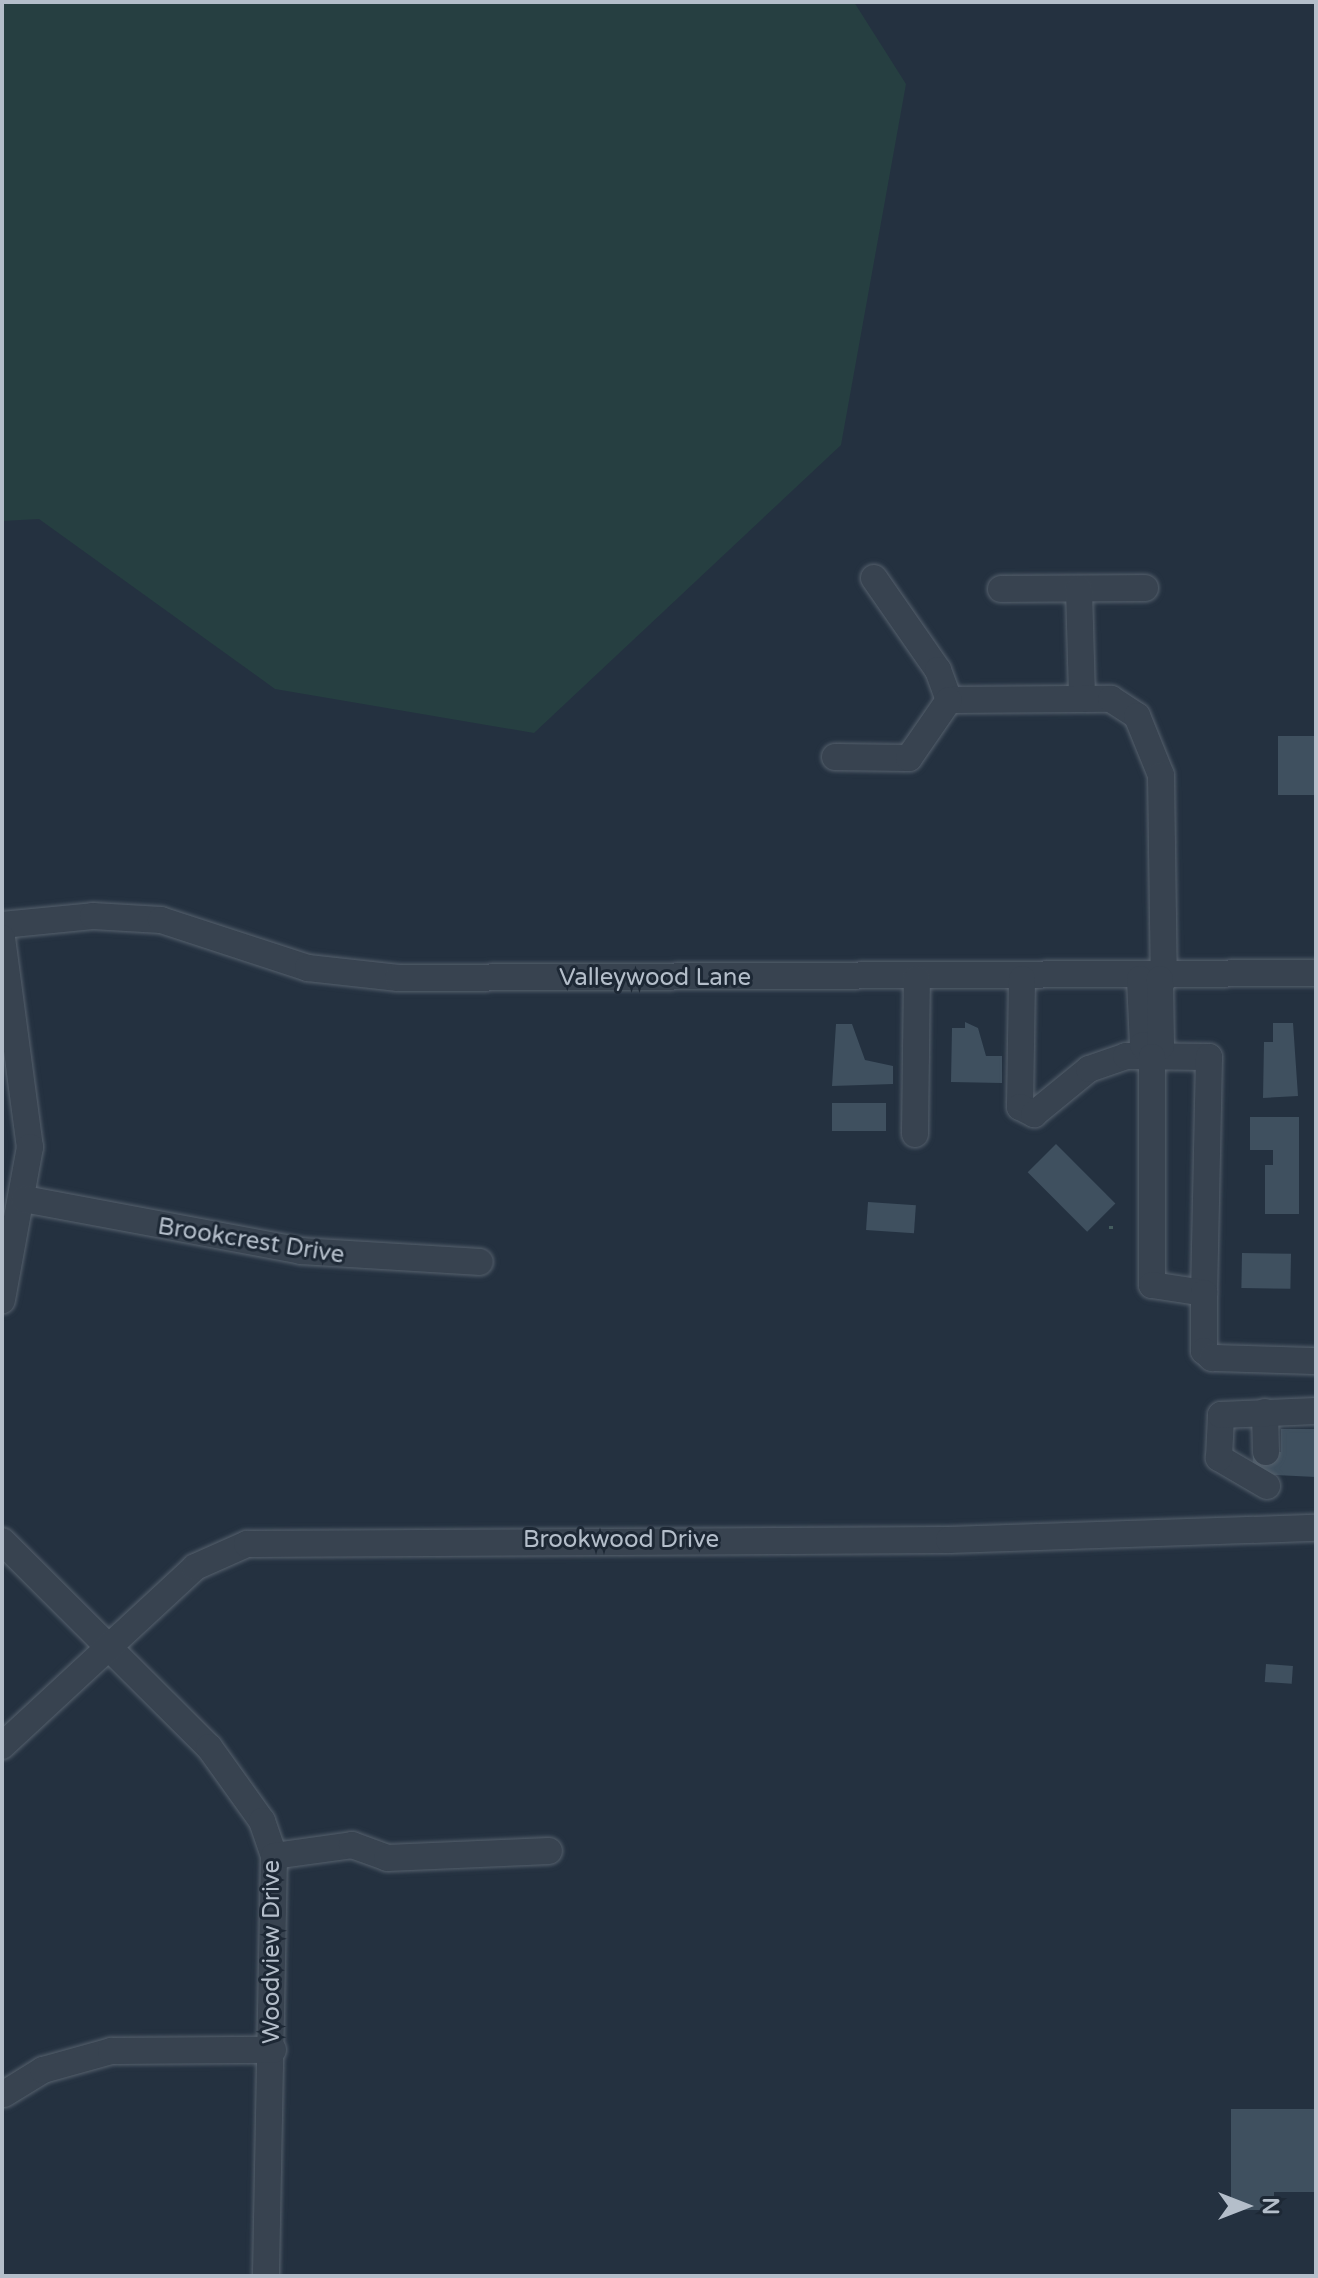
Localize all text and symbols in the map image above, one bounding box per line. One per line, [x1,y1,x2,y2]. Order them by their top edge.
street label: Valleywood Lane [559,964,751,992]
street label: Brookcrest Drive [156,1212,346,1270]
street label: Brookwood Drive [523,1526,719,1554]
street label: Woodview Drive [258,1860,286,2044]
north arrow [1206,2166,1286,2246]
text: N [1257,2197,1283,2215]

